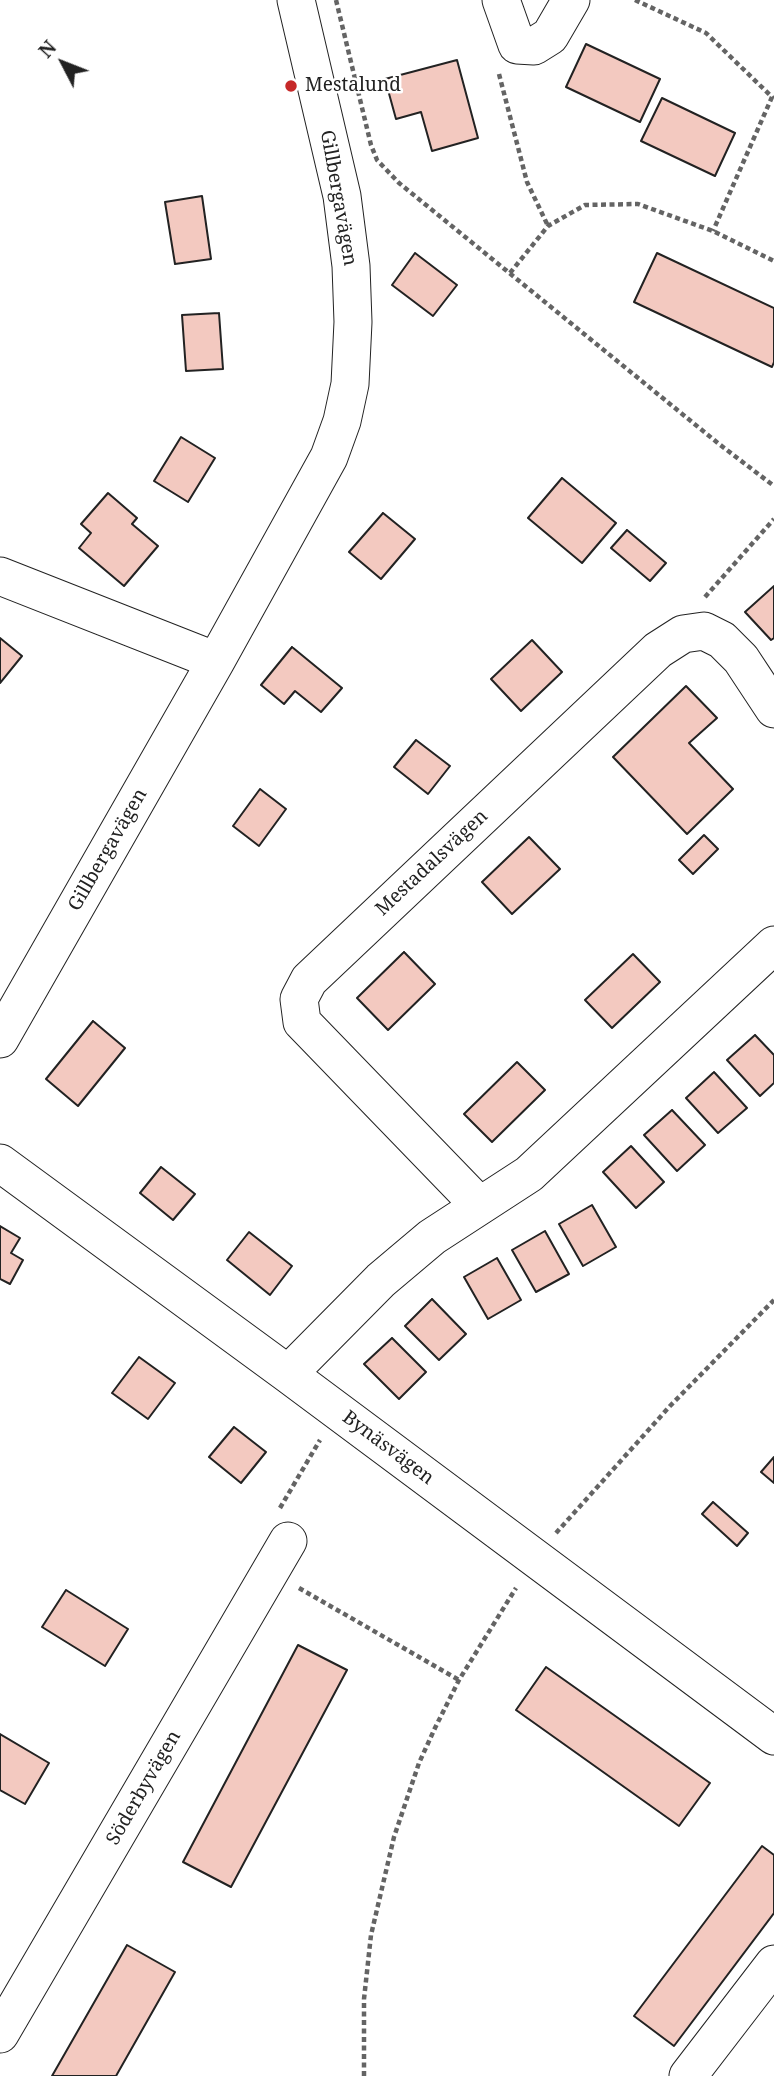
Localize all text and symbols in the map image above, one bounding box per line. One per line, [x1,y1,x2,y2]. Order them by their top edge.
north arrow [28,28,98,98]
text: N [33,35,62,63]
place label: Mestalund [305,75,401,97]
marker: Mestalund [283,78,299,94]
street label: Gillbergavägen [315,128,361,268]
street label: Gillbergavägen [64,785,152,915]
street label: Mestadalsvägen [371,805,493,921]
street label: Bynäsvägen [338,1406,438,1490]
street label: Söderbyvägen [102,1727,186,1849]

